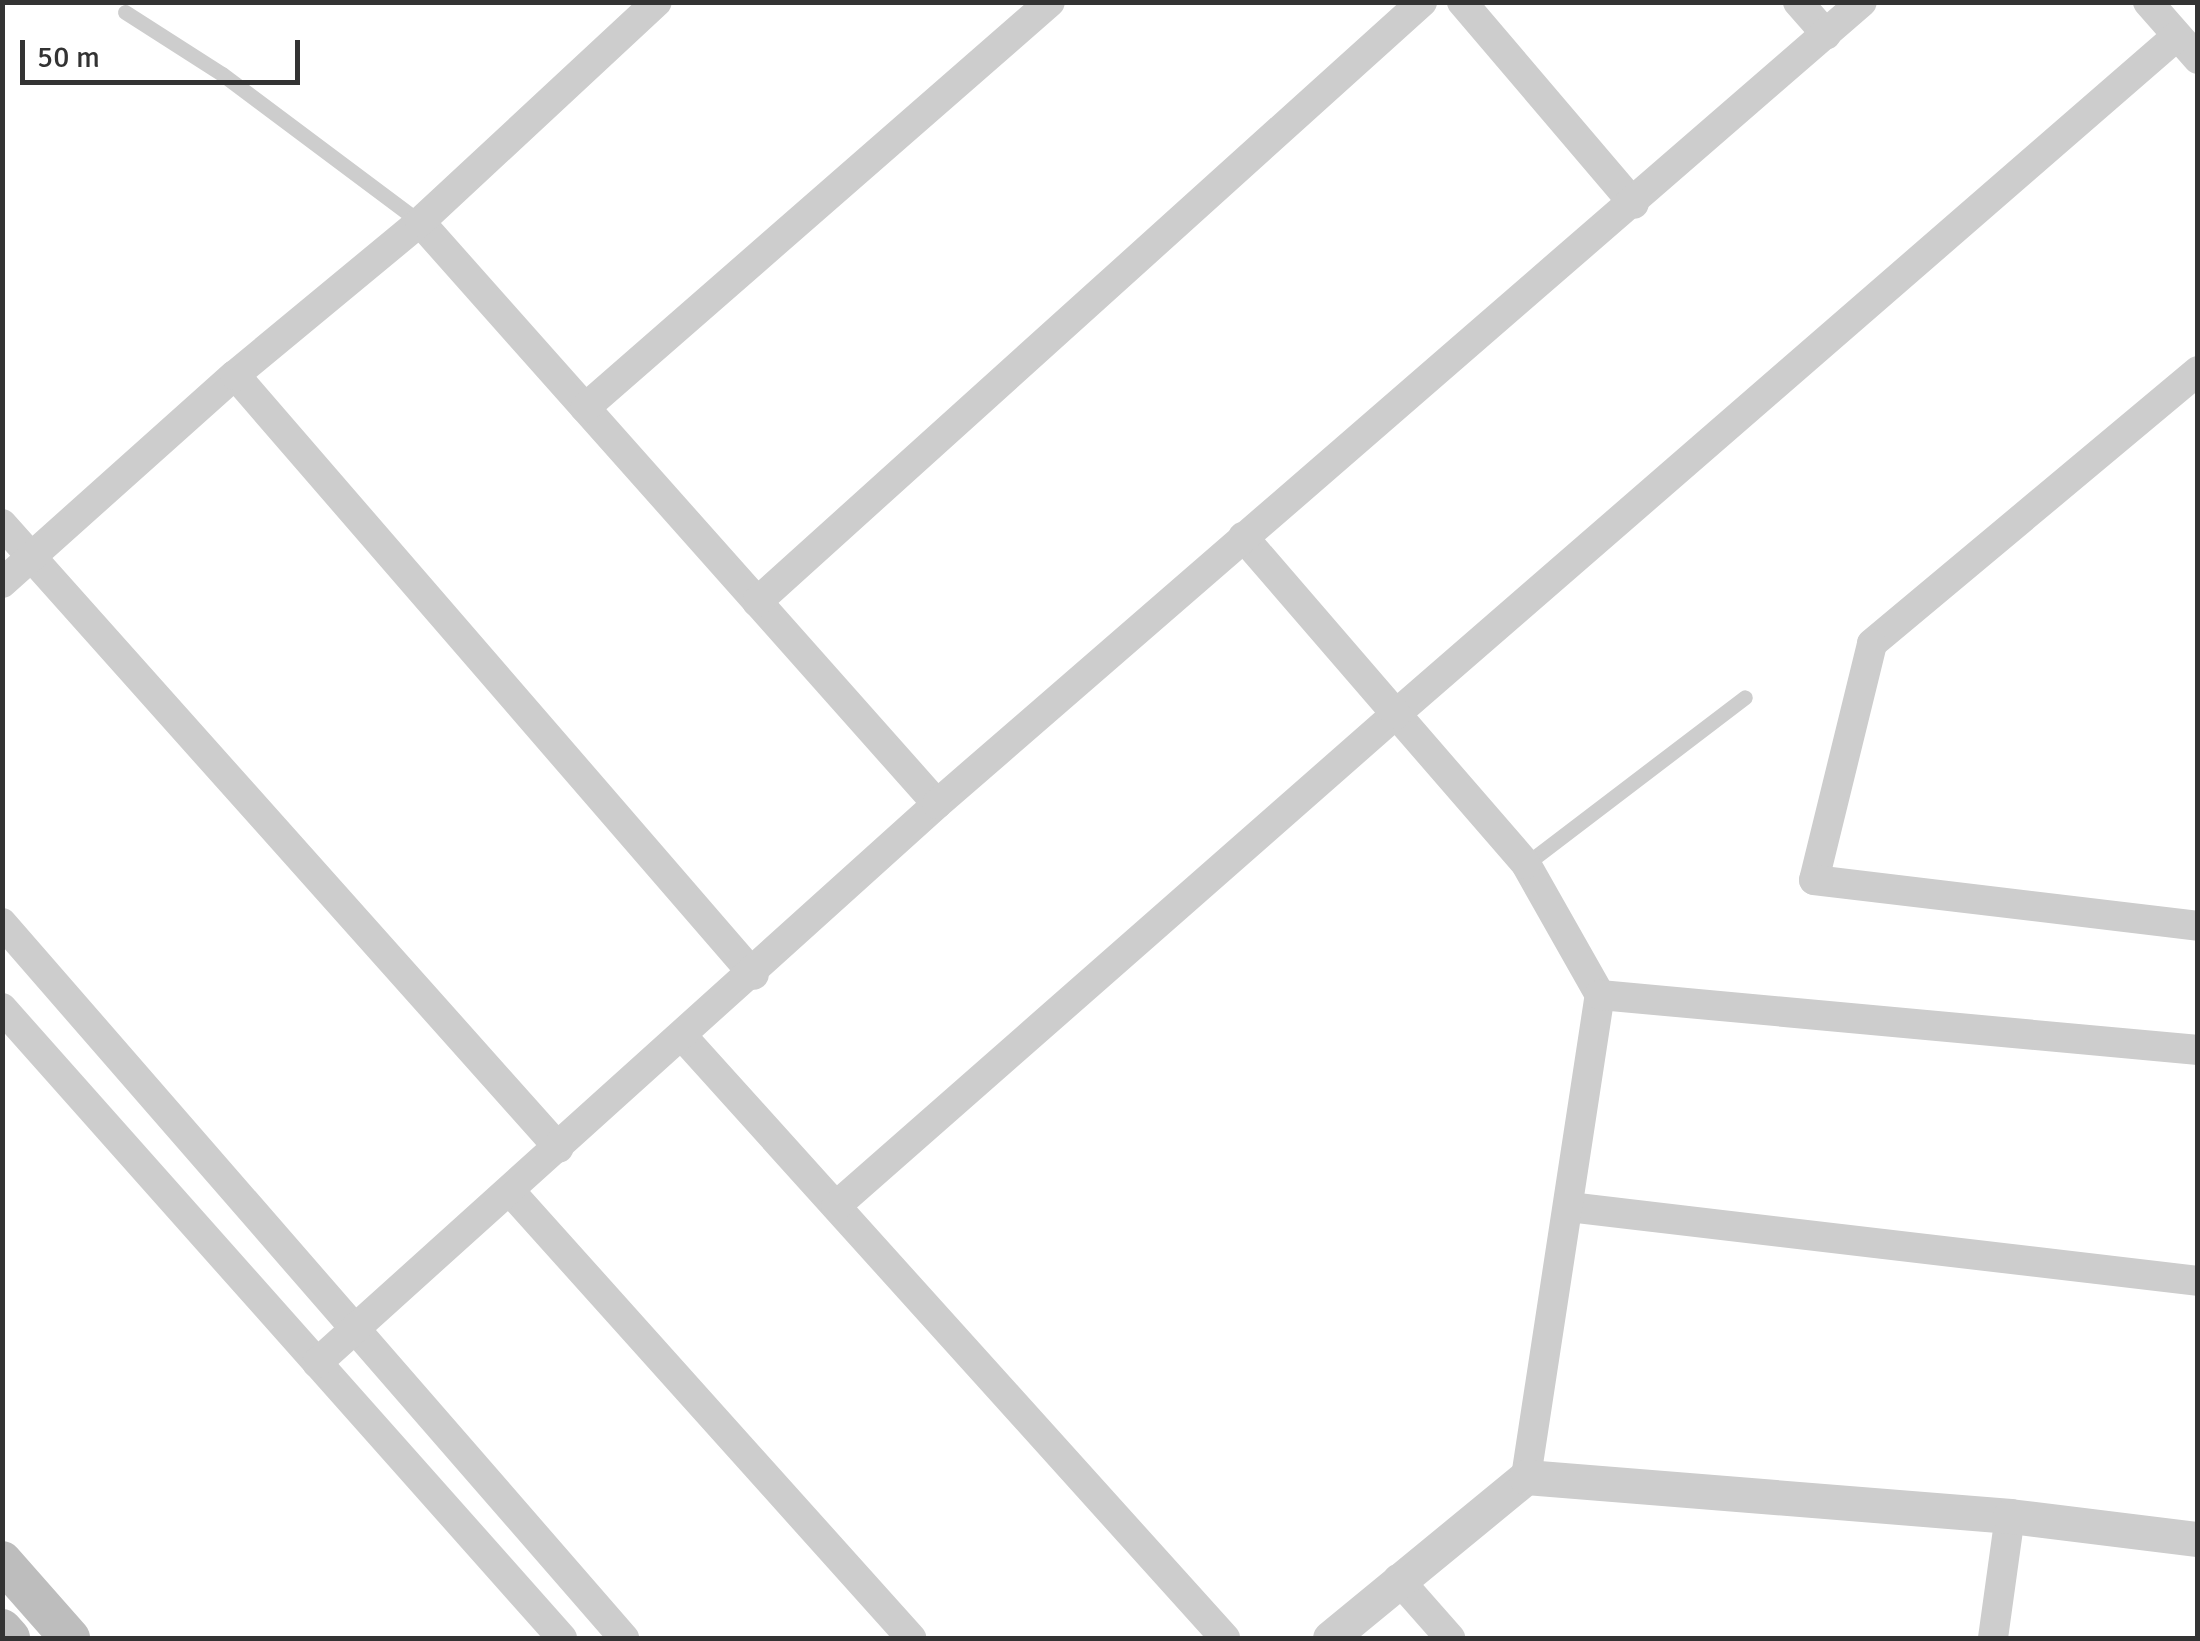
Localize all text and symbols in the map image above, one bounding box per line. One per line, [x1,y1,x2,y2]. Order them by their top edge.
scale bar [25,20,305,82]
text: 50 m [37,39,100,76]

